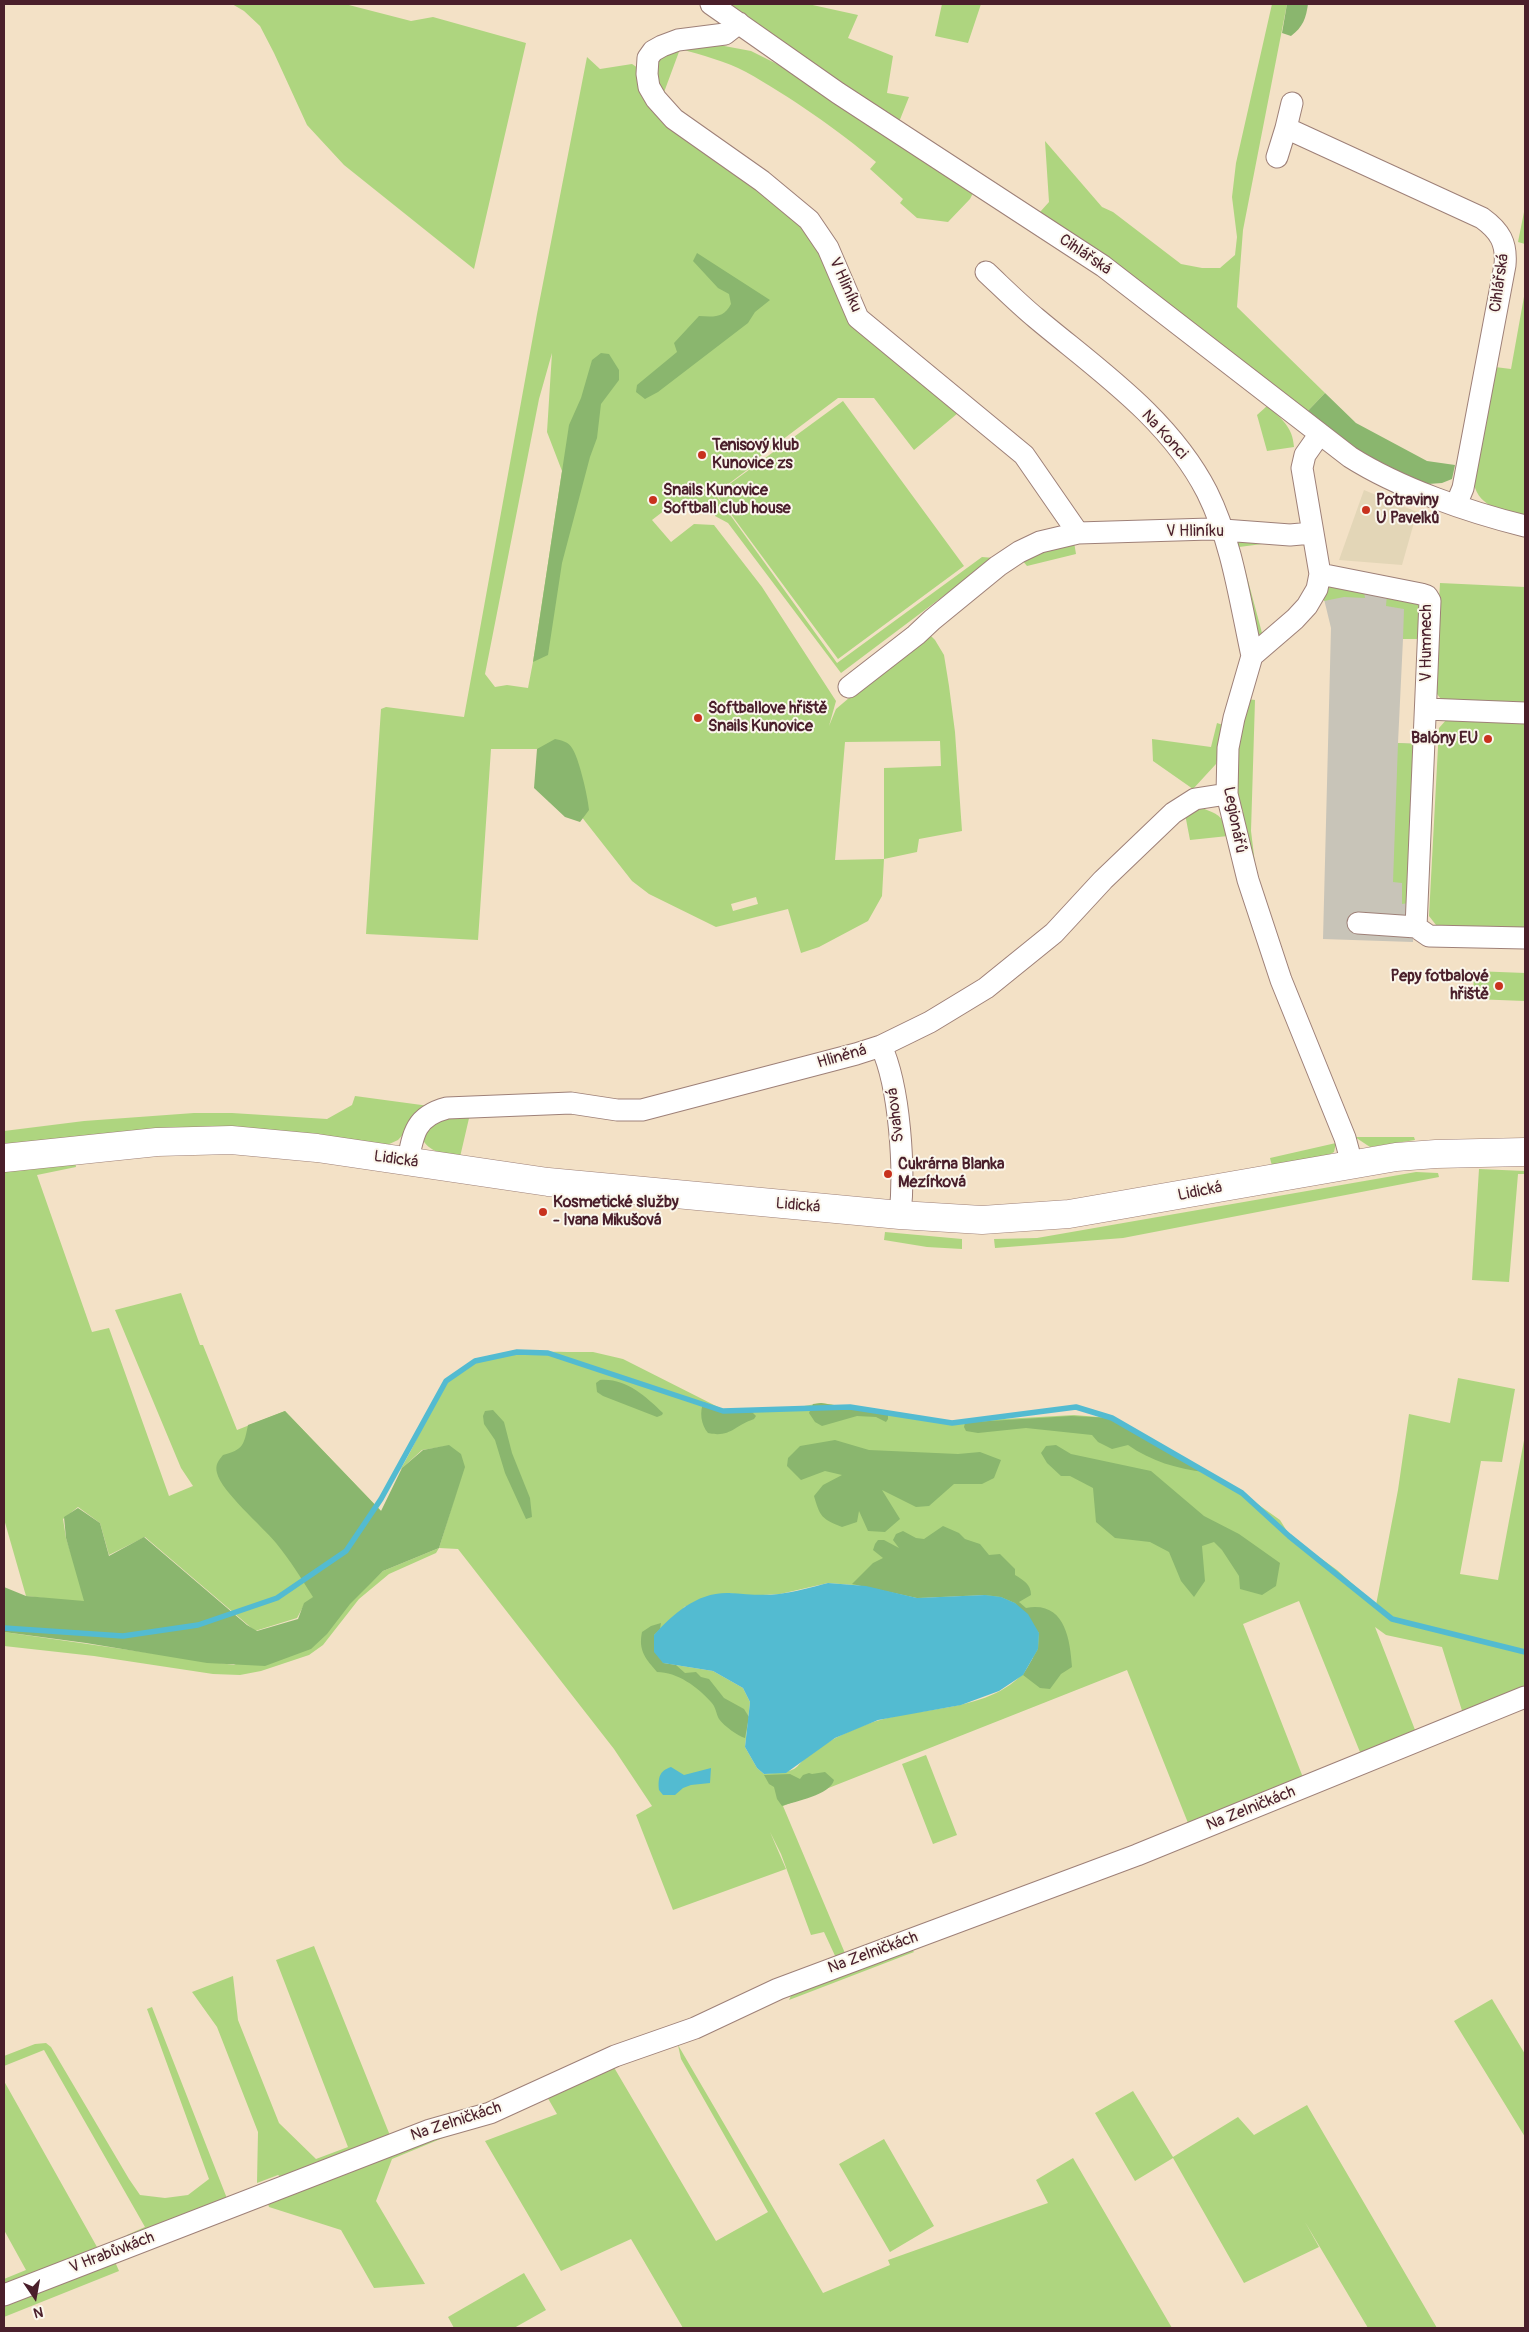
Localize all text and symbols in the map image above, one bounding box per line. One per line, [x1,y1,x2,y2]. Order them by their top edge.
street label: Cihlářská [1055,231,1115,279]
street label: Cihlářská [1486,252,1514,314]
street label: V Hliníku [824,255,866,315]
street label: Na Konci [1137,406,1191,464]
place label: Tenisový klub Kunovice zs [712,436,799,474]
marker: Tenisový klub Kunovice zs [696,449,708,461]
place label: Snails Kunovice Softball club house [663,481,791,519]
place label: Potraviny U Pavelků [1376,491,1440,529]
marker: Snails Kunovice Softball club house [647,494,659,506]
marker: Potraviny U Pavelků [1360,504,1372,516]
street label: V Hliníku [1166,522,1224,542]
street label: V Humnech [1417,604,1437,682]
place label: Softballove hřiště Snails Kunovice [708,699,828,737]
marker: Softballove hřiště Snails Kunovice [692,712,704,724]
place label: Balóny EU [1411,729,1478,749]
marker: Balóny EU [1482,733,1494,745]
street label: Legionářů [1218,785,1250,855]
place label: Pepy fotbalové hřiště [1390,967,1489,1005]
marker: Pepy fotbalové hřiště [1493,980,1505,992]
street label: Hliněná [815,1041,869,1073]
street label: Svahová [883,1087,909,1143]
street label: Lidická [372,1147,420,1173]
place label: Cukrárna Blanka Mezírková [898,1155,1004,1193]
marker: Cukrárna Blanka Mezírková [882,1168,894,1180]
street label: Lidická [1176,1178,1224,1206]
place label: Kosmetické služby - Ivana Mikušová [553,1193,679,1231]
street label: Lidická [775,1194,821,1218]
marker: Kosmetické služby - Ivana Mikušová [537,1206,549,1218]
street label: Na Zelničkách [1204,1782,1298,1836]
street label: Na Zelničkách [825,1928,921,1978]
street label: Na Zelničkách [408,2098,504,2146]
street label: V Hrabůvkách [67,2228,157,2278]
north arrow [10,2272,60,2322]
text: N [32,2303,45,2321]

